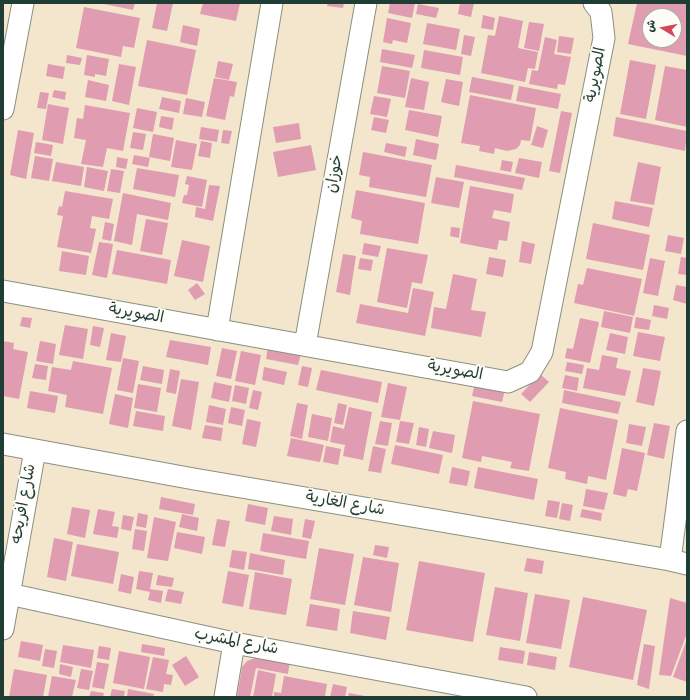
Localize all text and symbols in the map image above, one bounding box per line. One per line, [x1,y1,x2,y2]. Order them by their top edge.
north arrow [642,8,682,48]
text: ش [642,19,660,33]
street label: الصويرية [582,46,612,104]
street label: خوزان [323,153,349,195]
street label: الصويرية [107,301,165,329]
street label: الصويرية [426,358,484,386]
street label: شارع افريحه [9,463,41,545]
street label: شارع الغارية [304,489,386,521]
street label: شارع المشرب [192,625,280,661]

